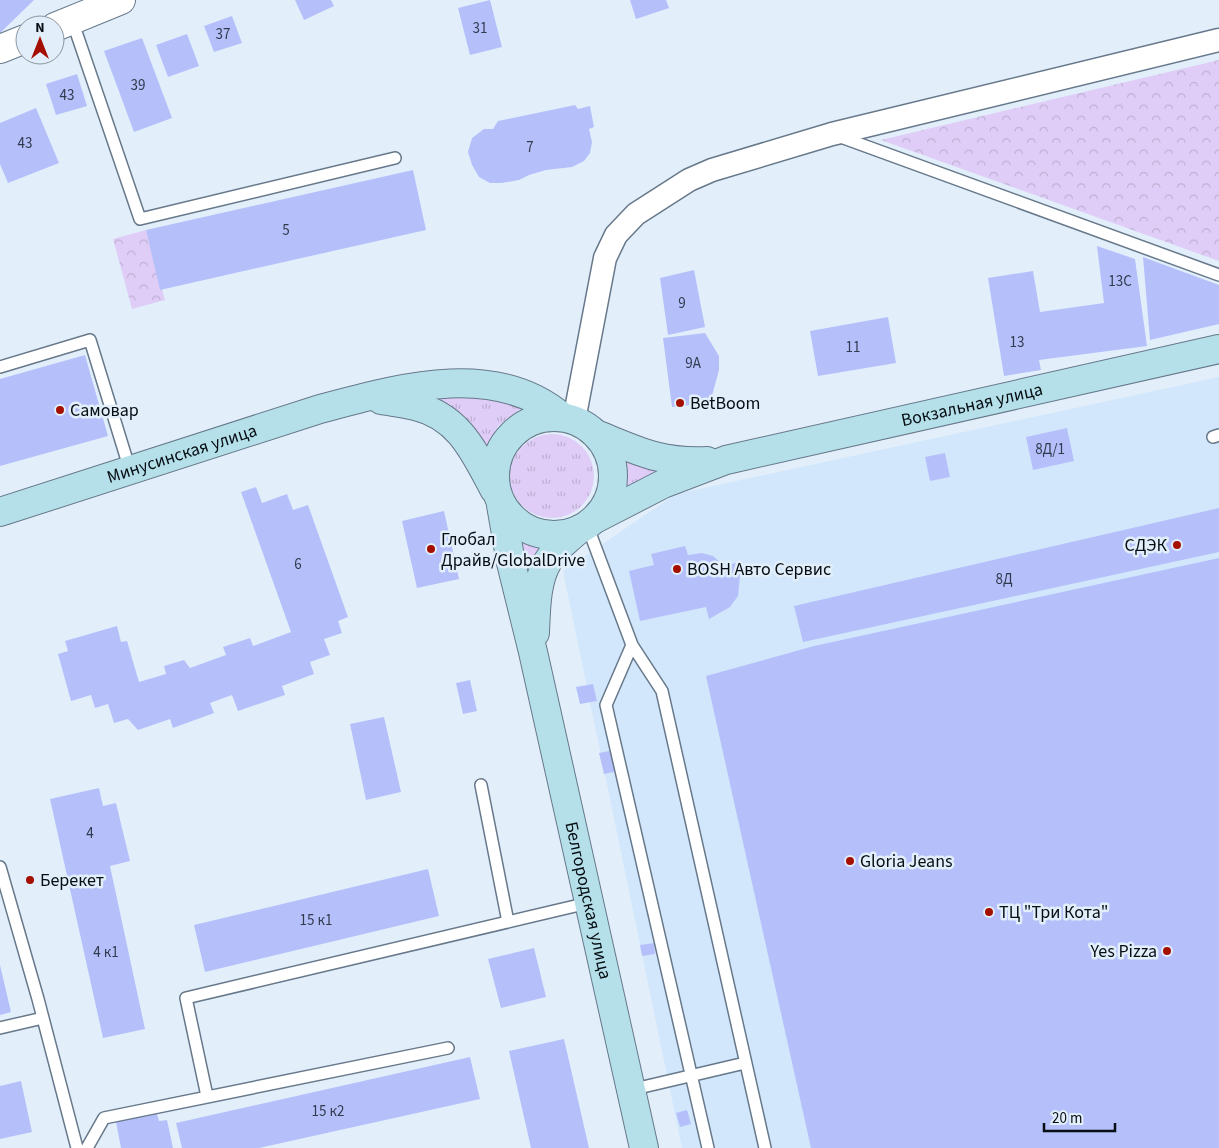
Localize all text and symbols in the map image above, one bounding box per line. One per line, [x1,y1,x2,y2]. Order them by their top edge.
north arrow [15,15,65,65]
text: N [35,18,45,38]
house number: 31 [473,18,487,39]
house number: 37 [216,24,230,45]
house number: 39 [131,75,145,96]
house number: 43 [60,85,74,106]
house number: 43 [18,133,32,154]
house number: 7 [526,137,534,158]
house number: 5 [282,220,290,241]
house number: 13С [1108,271,1132,292]
house number: 9 [678,293,686,314]
house number: 13 [1010,332,1024,353]
house number: 11 [846,337,860,358]
house number: 9А [685,353,702,374]
street label: Вокзальная улица [899,377,1045,433]
place label: BetBoom [690,391,760,416]
marker: BetBoom [674,397,686,409]
place label: Самовар [70,398,139,423]
marker: Самовар [54,404,66,416]
street label: Минусинская улица [104,418,260,489]
house number: 8Д/1 [1035,439,1065,460]
place label: Глобал Драйв/GlobalDrive [441,527,585,573]
place label: СДЭК [1125,533,1168,558]
marker: СДЭК [1171,539,1183,551]
marker: Глобал Драйв/GlobalDrive [425,543,437,555]
house number: 6 [294,554,302,575]
place label: BOSH Авто Сервис [687,557,831,582]
marker: BOSH Авто Сервис [671,563,683,575]
house number: 8Д [995,569,1013,590]
street label: Белгородская улица [559,819,618,982]
house number: 4 [86,823,94,844]
place label: Gloria Jeans [860,849,953,874]
marker: Gloria Jeans [844,855,856,867]
place label: Берекет [40,868,104,893]
marker: Берекет [24,874,36,886]
place label: ТЦ "Три Кота" [999,900,1108,925]
marker: ТЦ "Три Кота" [983,906,995,918]
house number: 15 к1 [300,910,332,931]
place label: Yes Pizza [1090,939,1157,964]
house number: 4 к1 [93,942,119,963]
marker: Yes Pizza [1161,945,1173,957]
scale bar [1044,1100,1115,1132]
house number: 15 к2 [312,1101,344,1122]
text: 20 m [1052,1108,1082,1129]

